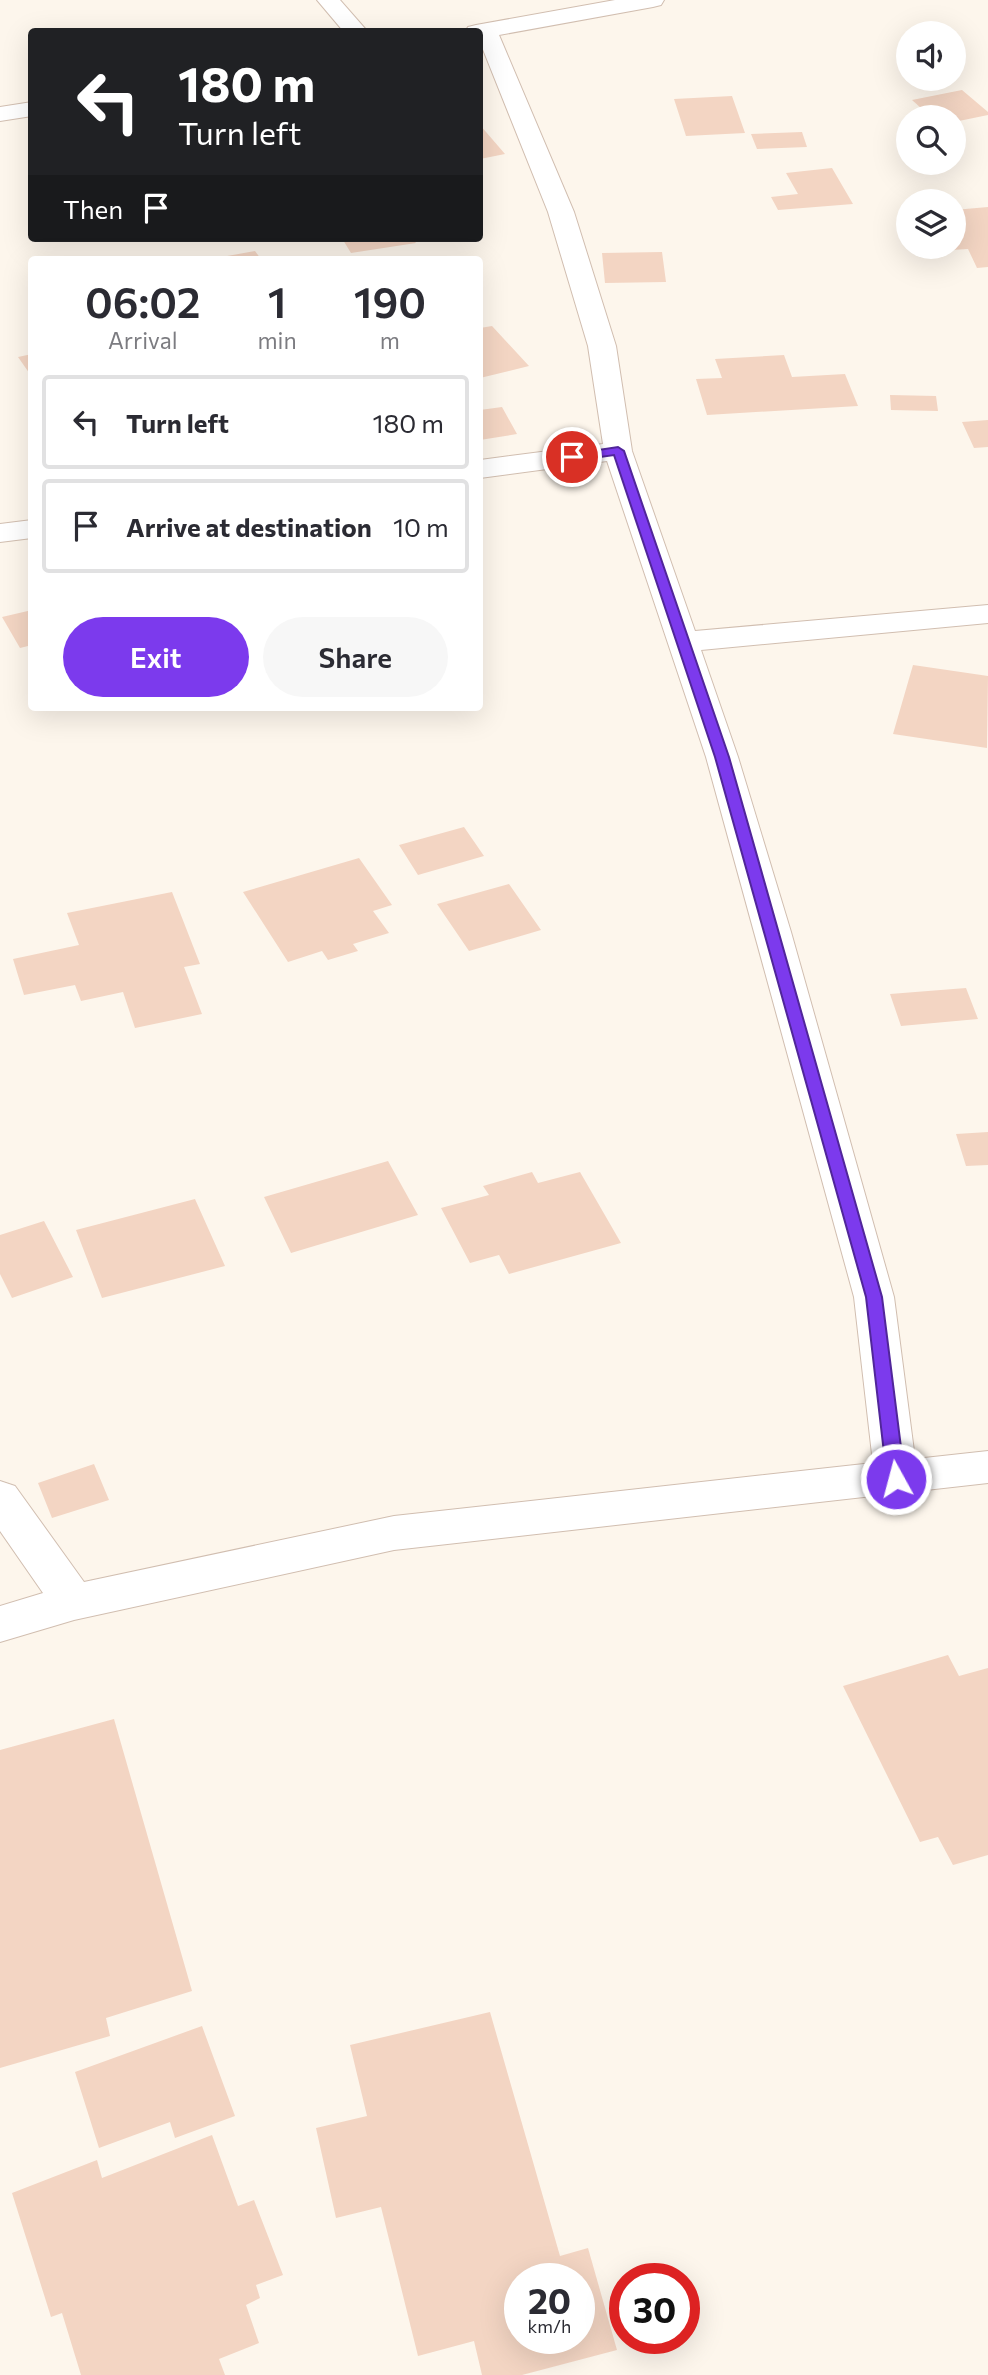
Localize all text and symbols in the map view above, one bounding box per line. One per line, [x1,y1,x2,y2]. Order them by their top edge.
map controls [896,21,966,259]
button: sound [896,21,966,91]
text: 180 m [178,52,315,112]
icon: left [63,56,154,147]
button: search [896,105,966,175]
text: Turn left [178,112,302,152]
icon: arrive [137,189,175,227]
button: layers [896,189,966,259]
text: Then [63,193,123,224]
text: 06:02 [85,275,200,327]
text: 1 [268,275,286,327]
text: 190 [354,275,426,327]
text: Arrival [108,326,178,354]
text: min [258,326,297,354]
text: m [380,326,400,354]
icon: left [67,403,105,441]
text: Turn left [126,407,229,438]
text: 180 m [372,407,444,438]
pin [542,427,602,487]
icon: arrive [553,438,591,476]
icon: arrive [67,507,105,545]
text: Arrive at destination [126,511,372,542]
text: 10 m [393,511,449,542]
button: Exit [63,617,249,697]
button: Share [263,617,448,697]
position arrow [859,1442,933,1516]
speed limit sign: 30 [609,2263,700,2354]
text: 20 [528,2278,571,2321]
text: km/h [528,2315,571,2337]

